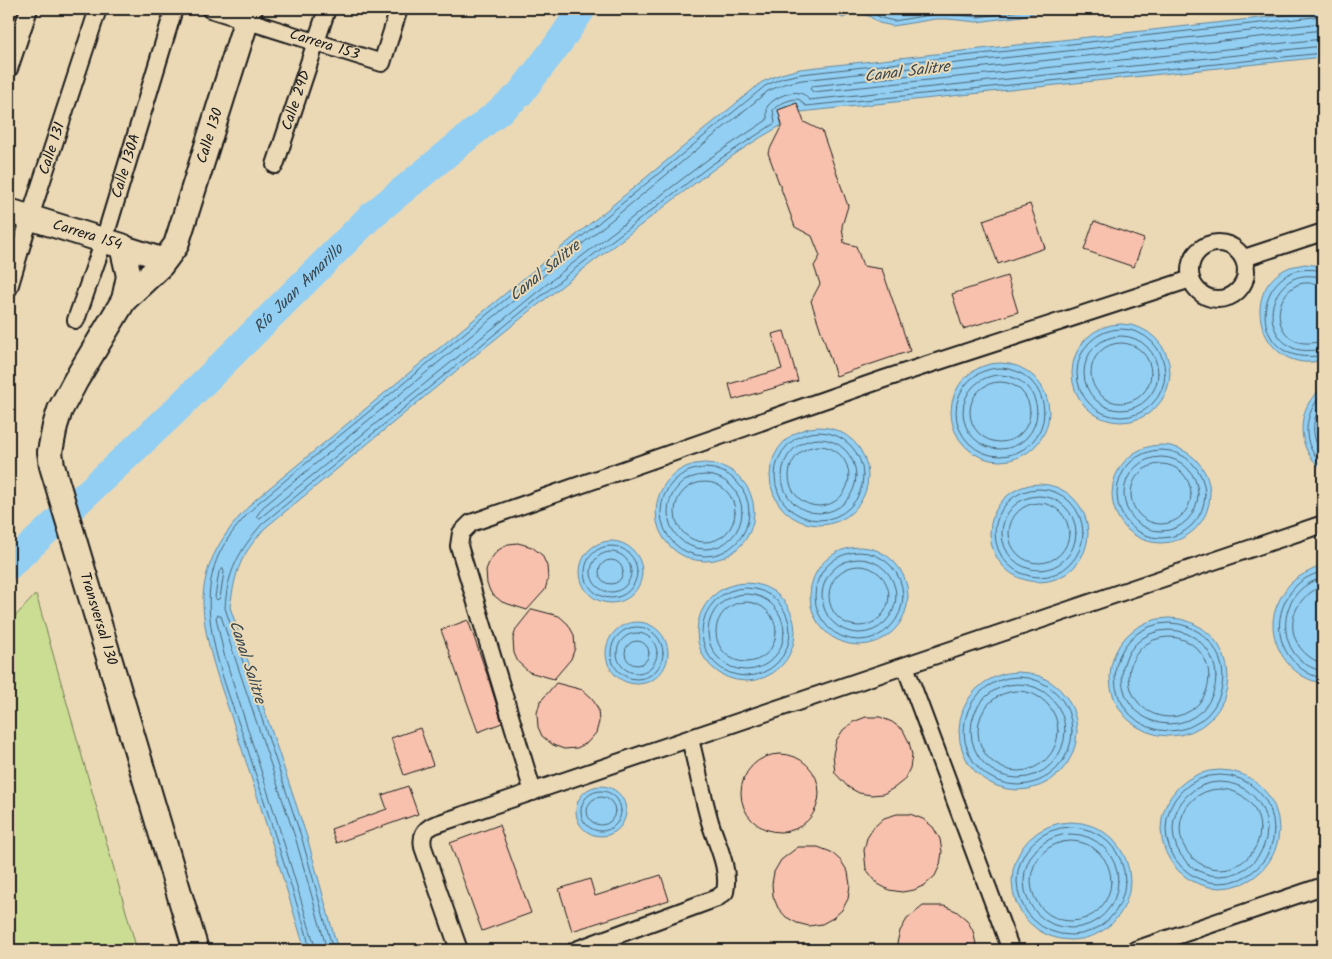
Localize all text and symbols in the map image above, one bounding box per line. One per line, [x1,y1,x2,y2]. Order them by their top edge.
street label: Carrera 153 [286,23,363,67]
water label: Canal Salitre [863,54,953,90]
street label: Calle 29D [275,67,318,134]
street label: Calle 130 [190,105,230,167]
street label: Calle 131 [33,119,72,178]
street label: Calle 130A [105,131,147,201]
street label: Carrera 154 [49,213,125,257]
water label: Canal Salitre [504,233,588,308]
water label: Río Juan Amarillo [247,236,350,339]
street label: Transversal 130 [72,569,124,669]
water label: Canal Salitre [222,617,273,708]

